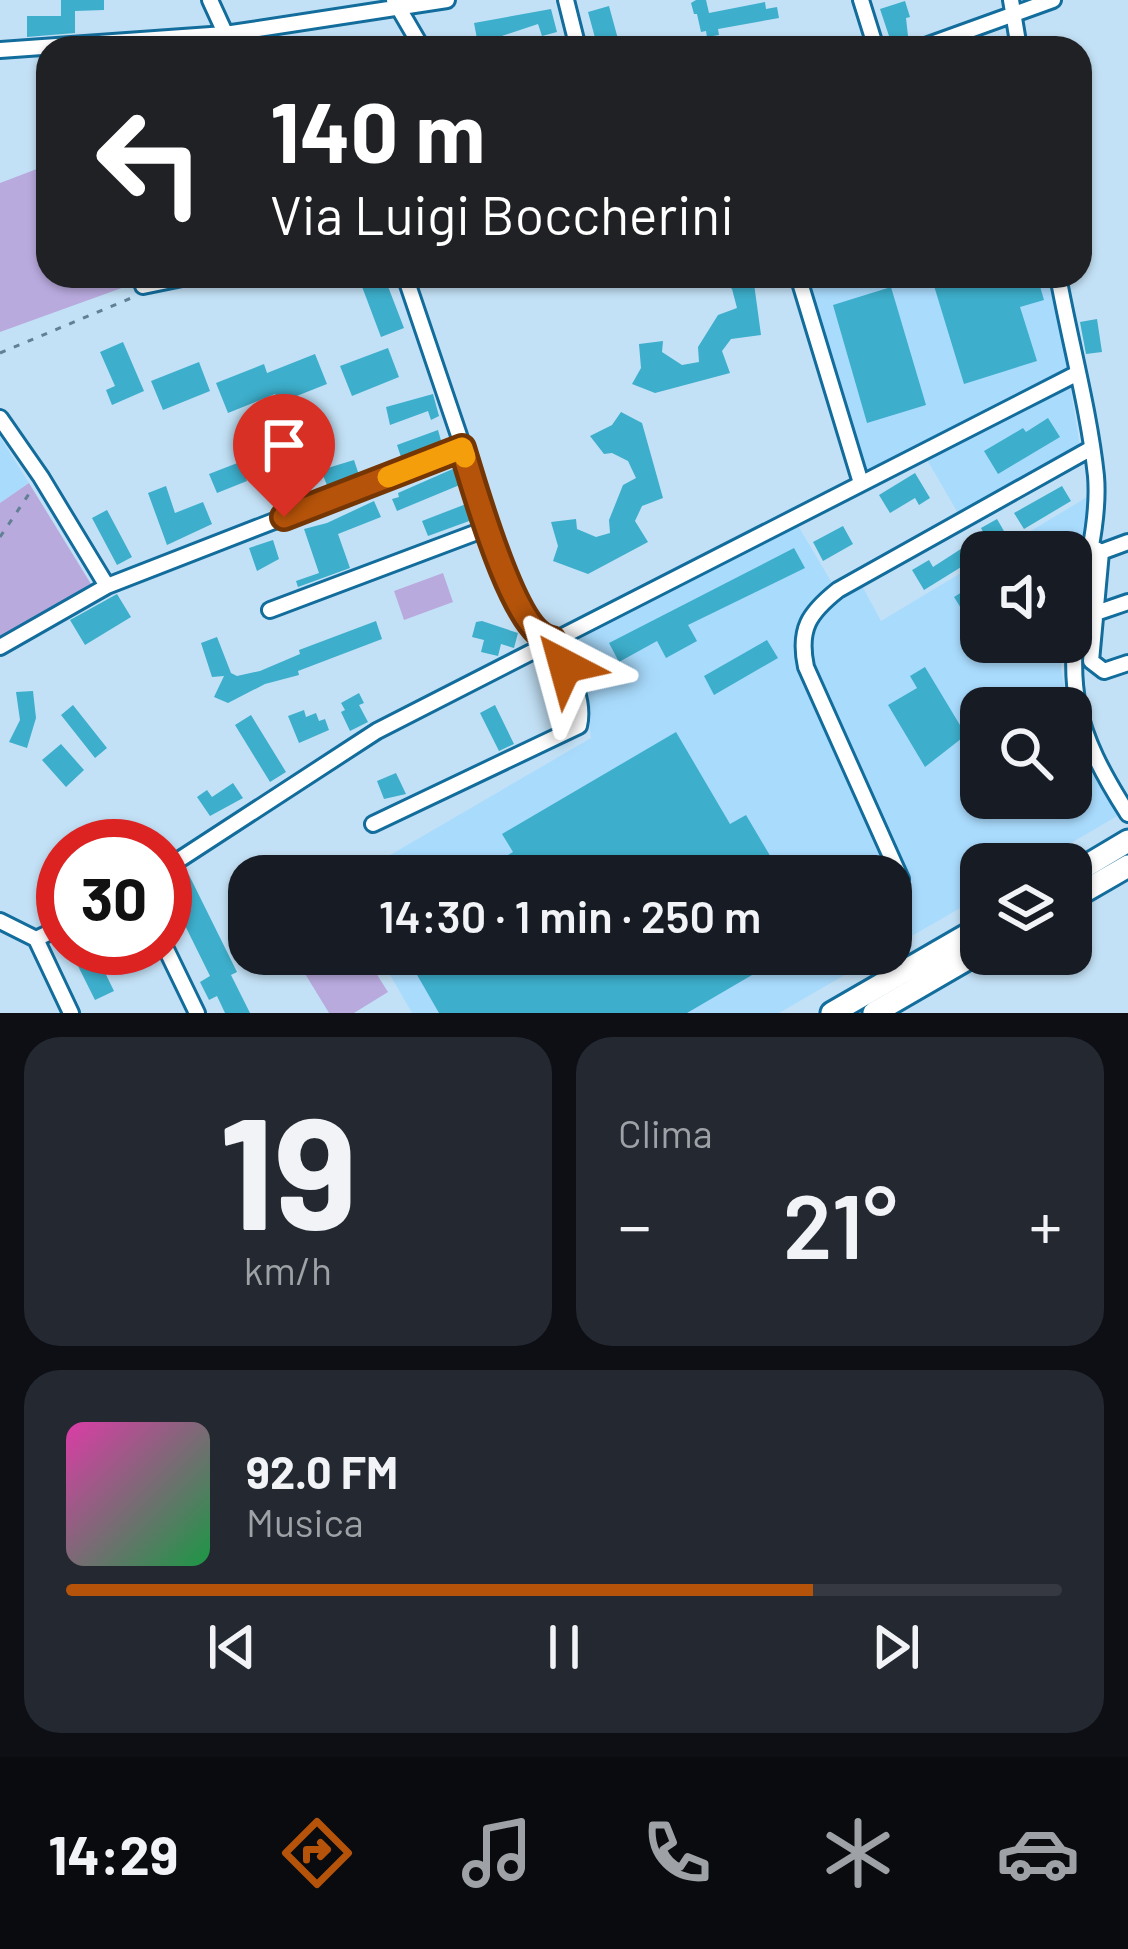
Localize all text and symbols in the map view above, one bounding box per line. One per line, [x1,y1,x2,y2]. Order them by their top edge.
text: 140 m [270,79,485,180]
icon: left [72,84,228,240]
text: Via Luigi Boccherini [270,181,734,246]
pin [233,394,335,517]
icon: arrive [251,412,317,478]
map controls [960,531,1092,975]
button: sound [960,531,1092,663]
position arrow [502,603,628,729]
button: search [960,687,1092,819]
speed limit sign: 30 [36,819,192,975]
button: layers [960,843,1092,975]
text: 14:30 · 1 min · 250 m [379,888,761,942]
text: 19 [219,1074,357,1261]
text: Clima [618,1109,713,1156]
text: 21° [783,1169,897,1277]
text: − [618,1184,651,1263]
text: + [1029,1184,1062,1263]
text: km/h [244,1246,332,1293]
text: 92.0 FM [246,1444,398,1498]
text: Musica [246,1498,364,1545]
icon: previous [199,1614,265,1680]
icon: pause [531,1614,597,1680]
icon: next [863,1614,929,1680]
icon: directions [275,1811,359,1895]
icon: music [455,1811,539,1895]
icon: phone [635,1811,719,1895]
icon: climate [816,1811,900,1895]
icon: car [996,1811,1080,1895]
text: 14:29 [48,1821,178,1886]

